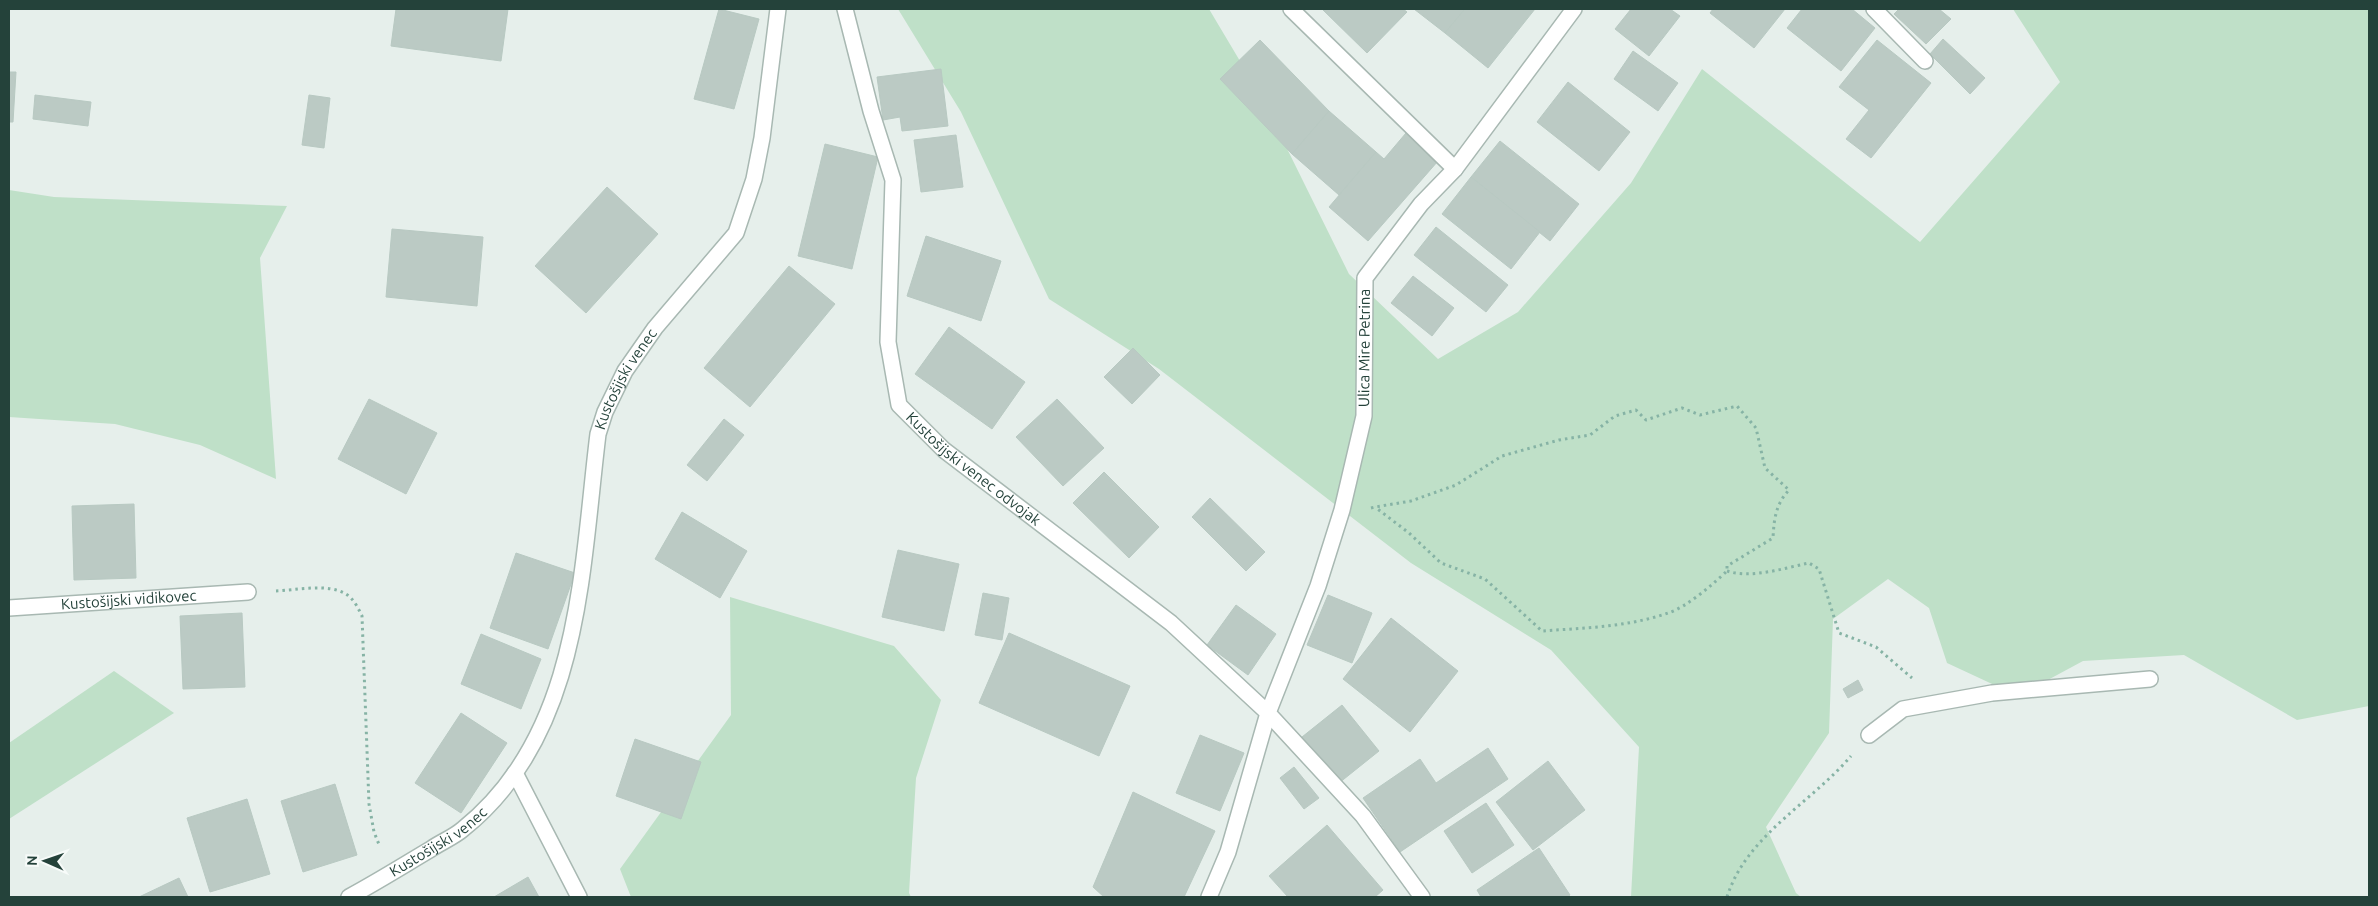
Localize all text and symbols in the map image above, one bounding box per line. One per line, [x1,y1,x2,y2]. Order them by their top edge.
street label: Ulica Mire Petrina [1355,289,1373,407]
street label: Kustošijski venec [591,325,660,432]
street label: Kustošijski venec odvojak [903,408,1045,529]
street label: Kustošijski vidikovec [60,586,197,613]
street label: Kustošijski venec [386,803,490,880]
north arrow [20,836,70,886]
text: N [24,855,40,866]

